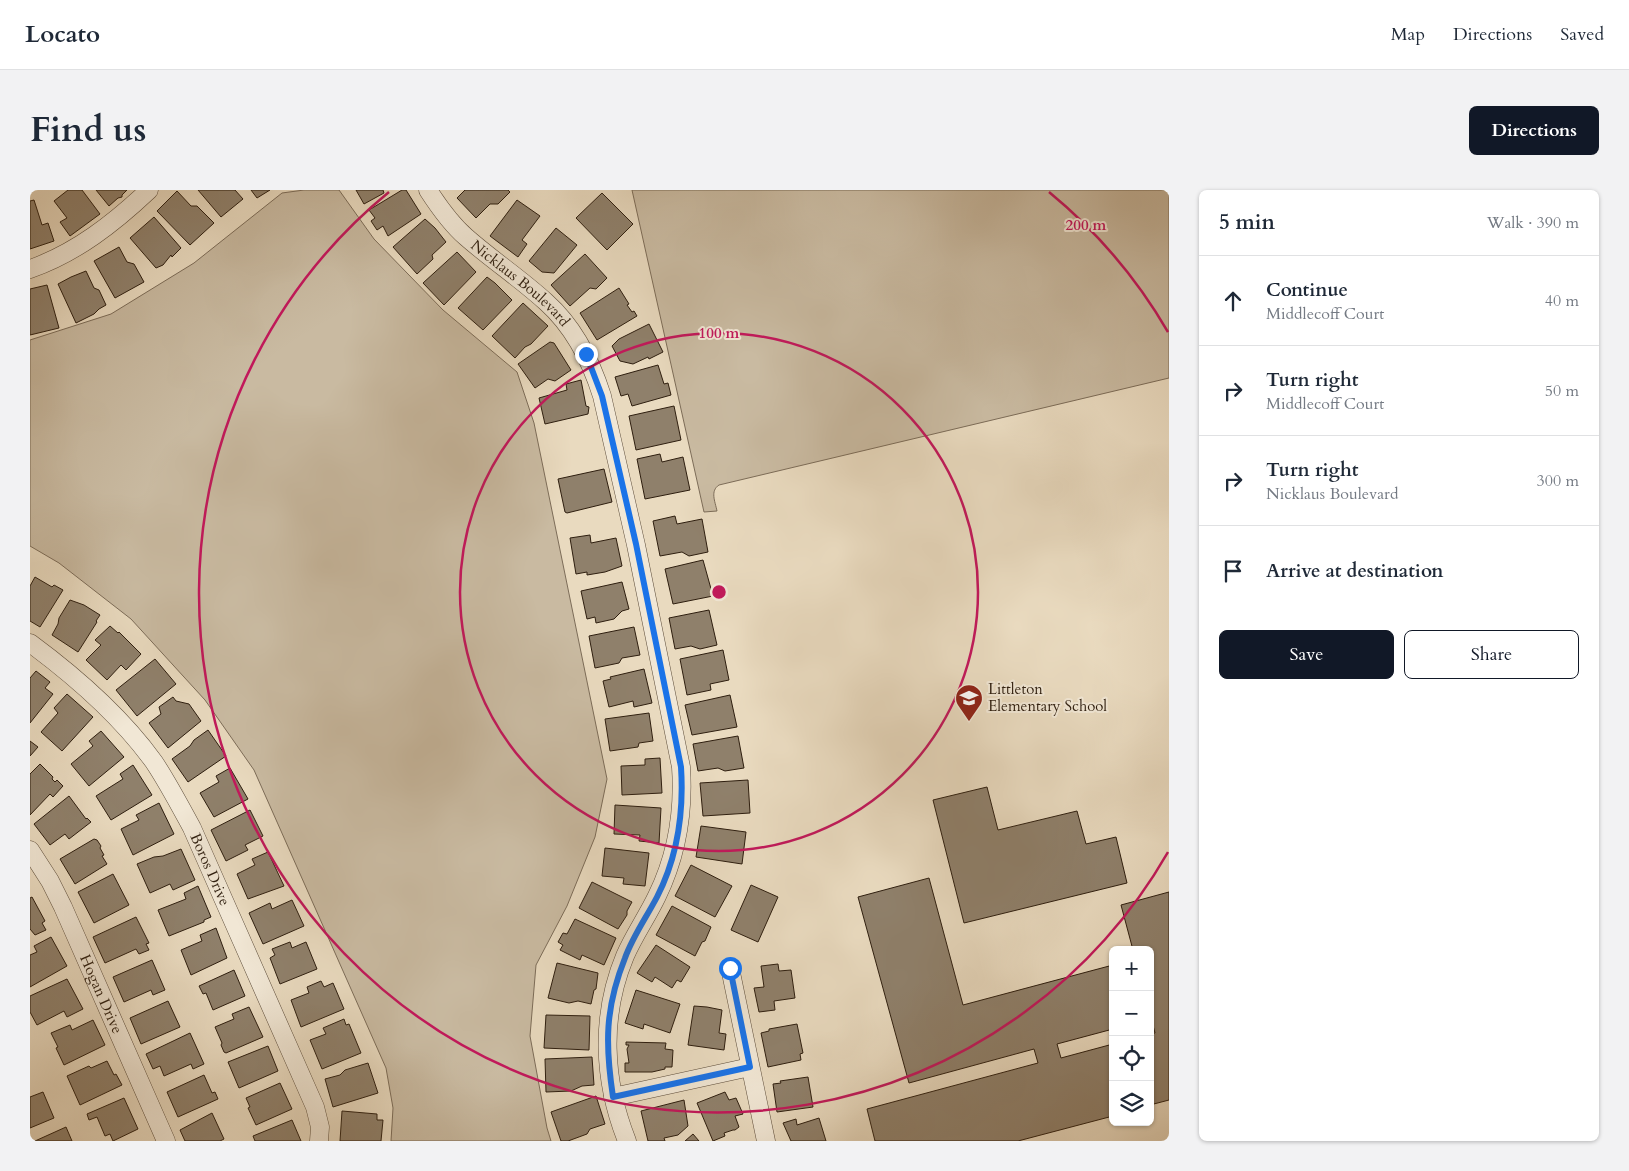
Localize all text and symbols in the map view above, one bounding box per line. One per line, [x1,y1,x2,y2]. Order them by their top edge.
text: Locato [25,18,100,51]
text: Map [1391,22,1425,47]
text: Directions [1453,22,1532,47]
text: Saved [1560,22,1604,47]
text: Find us [30,106,146,154]
button: Directions [1469,106,1599,155]
text: 5 min [1219,208,1275,237]
text: Walk · 390 m [1487,212,1579,234]
text: 200 m [1066,215,1107,235]
street label: Nicklaus Boulevard [467,235,574,331]
text: Continue [1266,277,1348,303]
icon: ahead [1219,287,1247,315]
text: 40 m [1545,290,1579,312]
text: Middlecoff Court [1266,303,1384,325]
text: 100 m [699,323,740,343]
route end [575,343,598,366]
text: Turn right [1266,367,1358,393]
icon: right [1219,377,1247,405]
text: 50 m [1545,380,1579,402]
text: Middlecoff Court [1266,393,1384,415]
text: Turn right [1266,457,1358,483]
icon: right [1219,467,1247,495]
text: 300 m [1537,470,1579,492]
text: Nicklaus Boulevard [1266,483,1398,505]
icon: arrive [1219,557,1247,585]
text: Arrive at destination [1266,558,1443,584]
centre of rings [710,583,728,601]
button: Save [1219,630,1394,679]
button: Share [1404,630,1579,679]
place label: Littleton Elementary School [988,679,1107,716]
school or university icon: Littleton Elementary School [954,683,984,722]
street label: Boros Drive [186,830,235,909]
map controls [1109,946,1154,1126]
button: + [1109,946,1154,991]
street label: Hogan Drive [75,951,128,1037]
route start [719,957,742,980]
button: − [1109,991,1154,1036]
button: locate [1109,1036,1154,1081]
button: layers [1109,1081,1154,1126]

